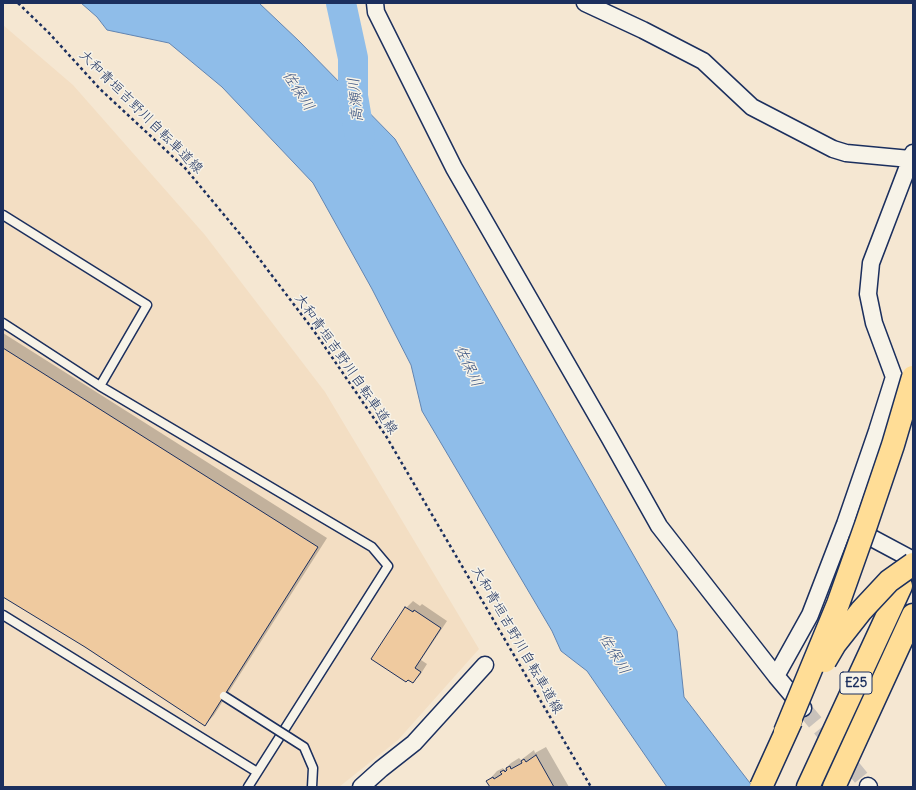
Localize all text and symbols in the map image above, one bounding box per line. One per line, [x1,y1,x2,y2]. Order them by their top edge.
street label: 大和青垣吉野川自転車道線 [76,47,206,177]
water label: 佐保川 [278,67,318,115]
water label: 高瀬川 [345,77,367,123]
street label: 大和青垣吉野川自転車道線 [291,290,401,438]
water label: 佐保川 [450,342,486,390]
street label: 大和青垣吉野川自転車道線 [468,563,566,717]
water label: 佐保川 [595,630,633,678]
road number: E25 [840,672,872,694]

